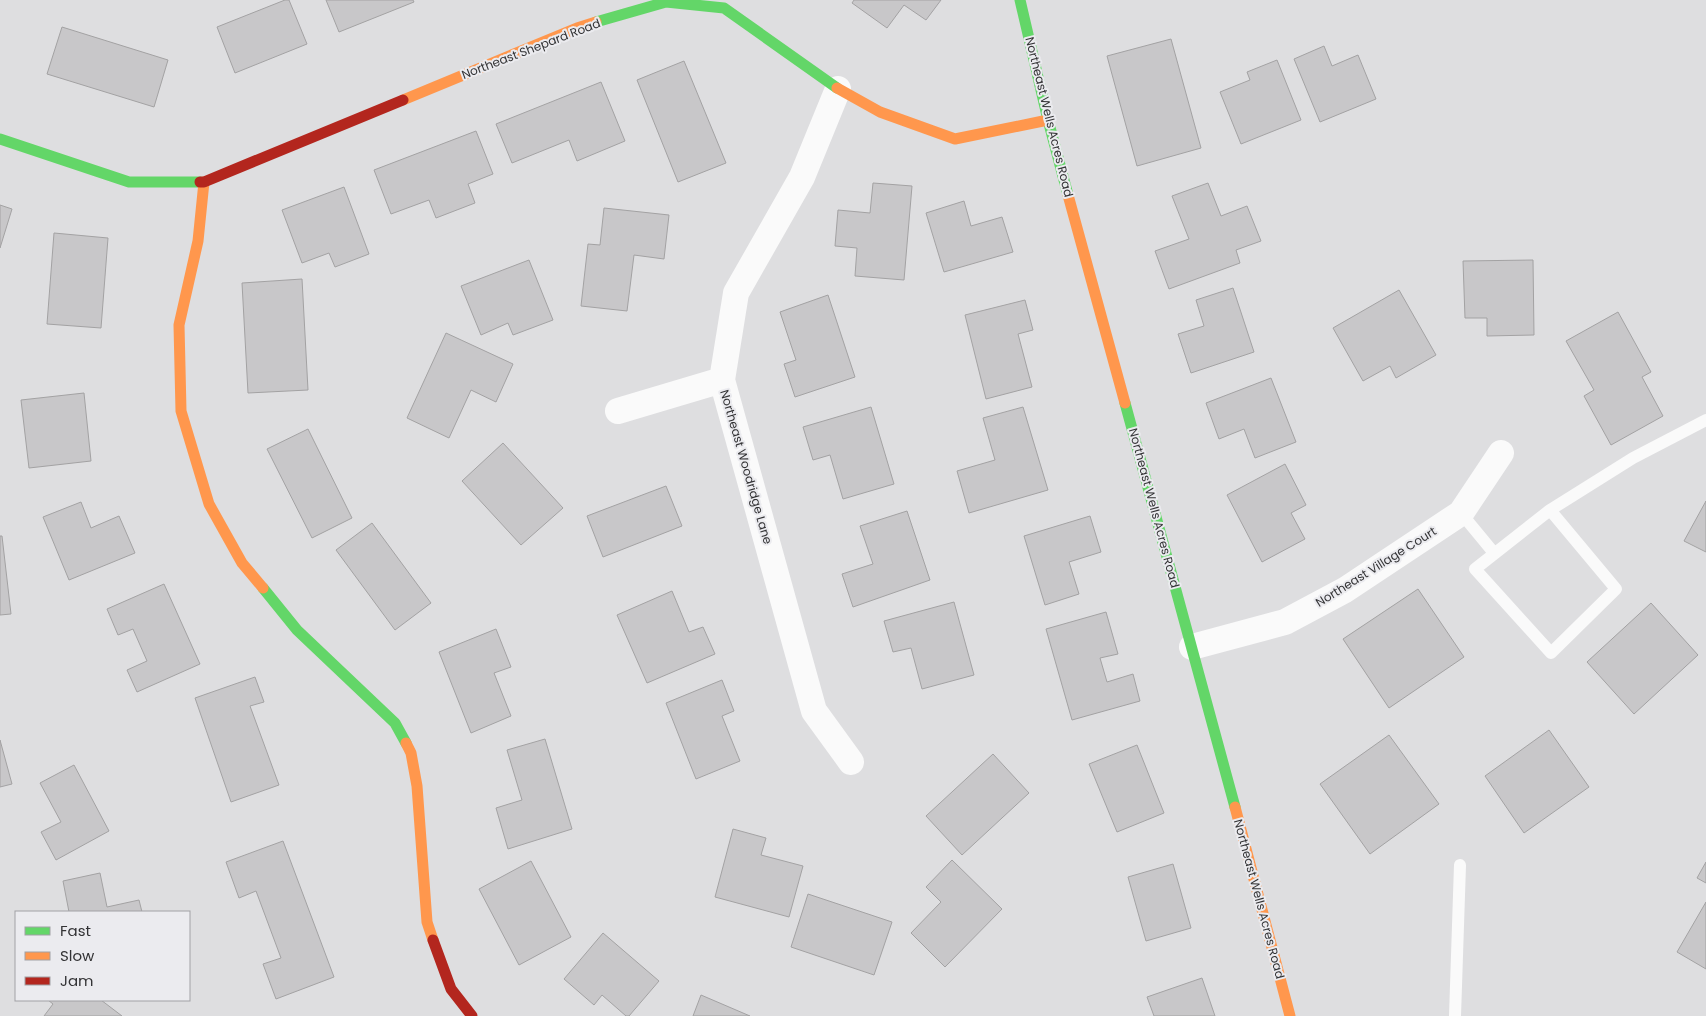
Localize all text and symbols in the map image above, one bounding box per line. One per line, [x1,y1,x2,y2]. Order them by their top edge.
street label: Northeast Shepard Road [459,14,603,83]
street label: Northeast Wells Acres Road [1021,35,1078,199]
street label: Northeast Woodridge Lane [716,388,777,546]
street label: Northeast Wells Acres Road [1125,426,1184,590]
street label: Northeast Village Court [1312,522,1439,611]
street label: Northeast Wells Acres Road [1230,817,1289,981]
legend [15,911,190,1001]
text: Fast [60,920,91,941]
text: Slow [60,945,95,966]
text: Jam [60,970,94,991]

